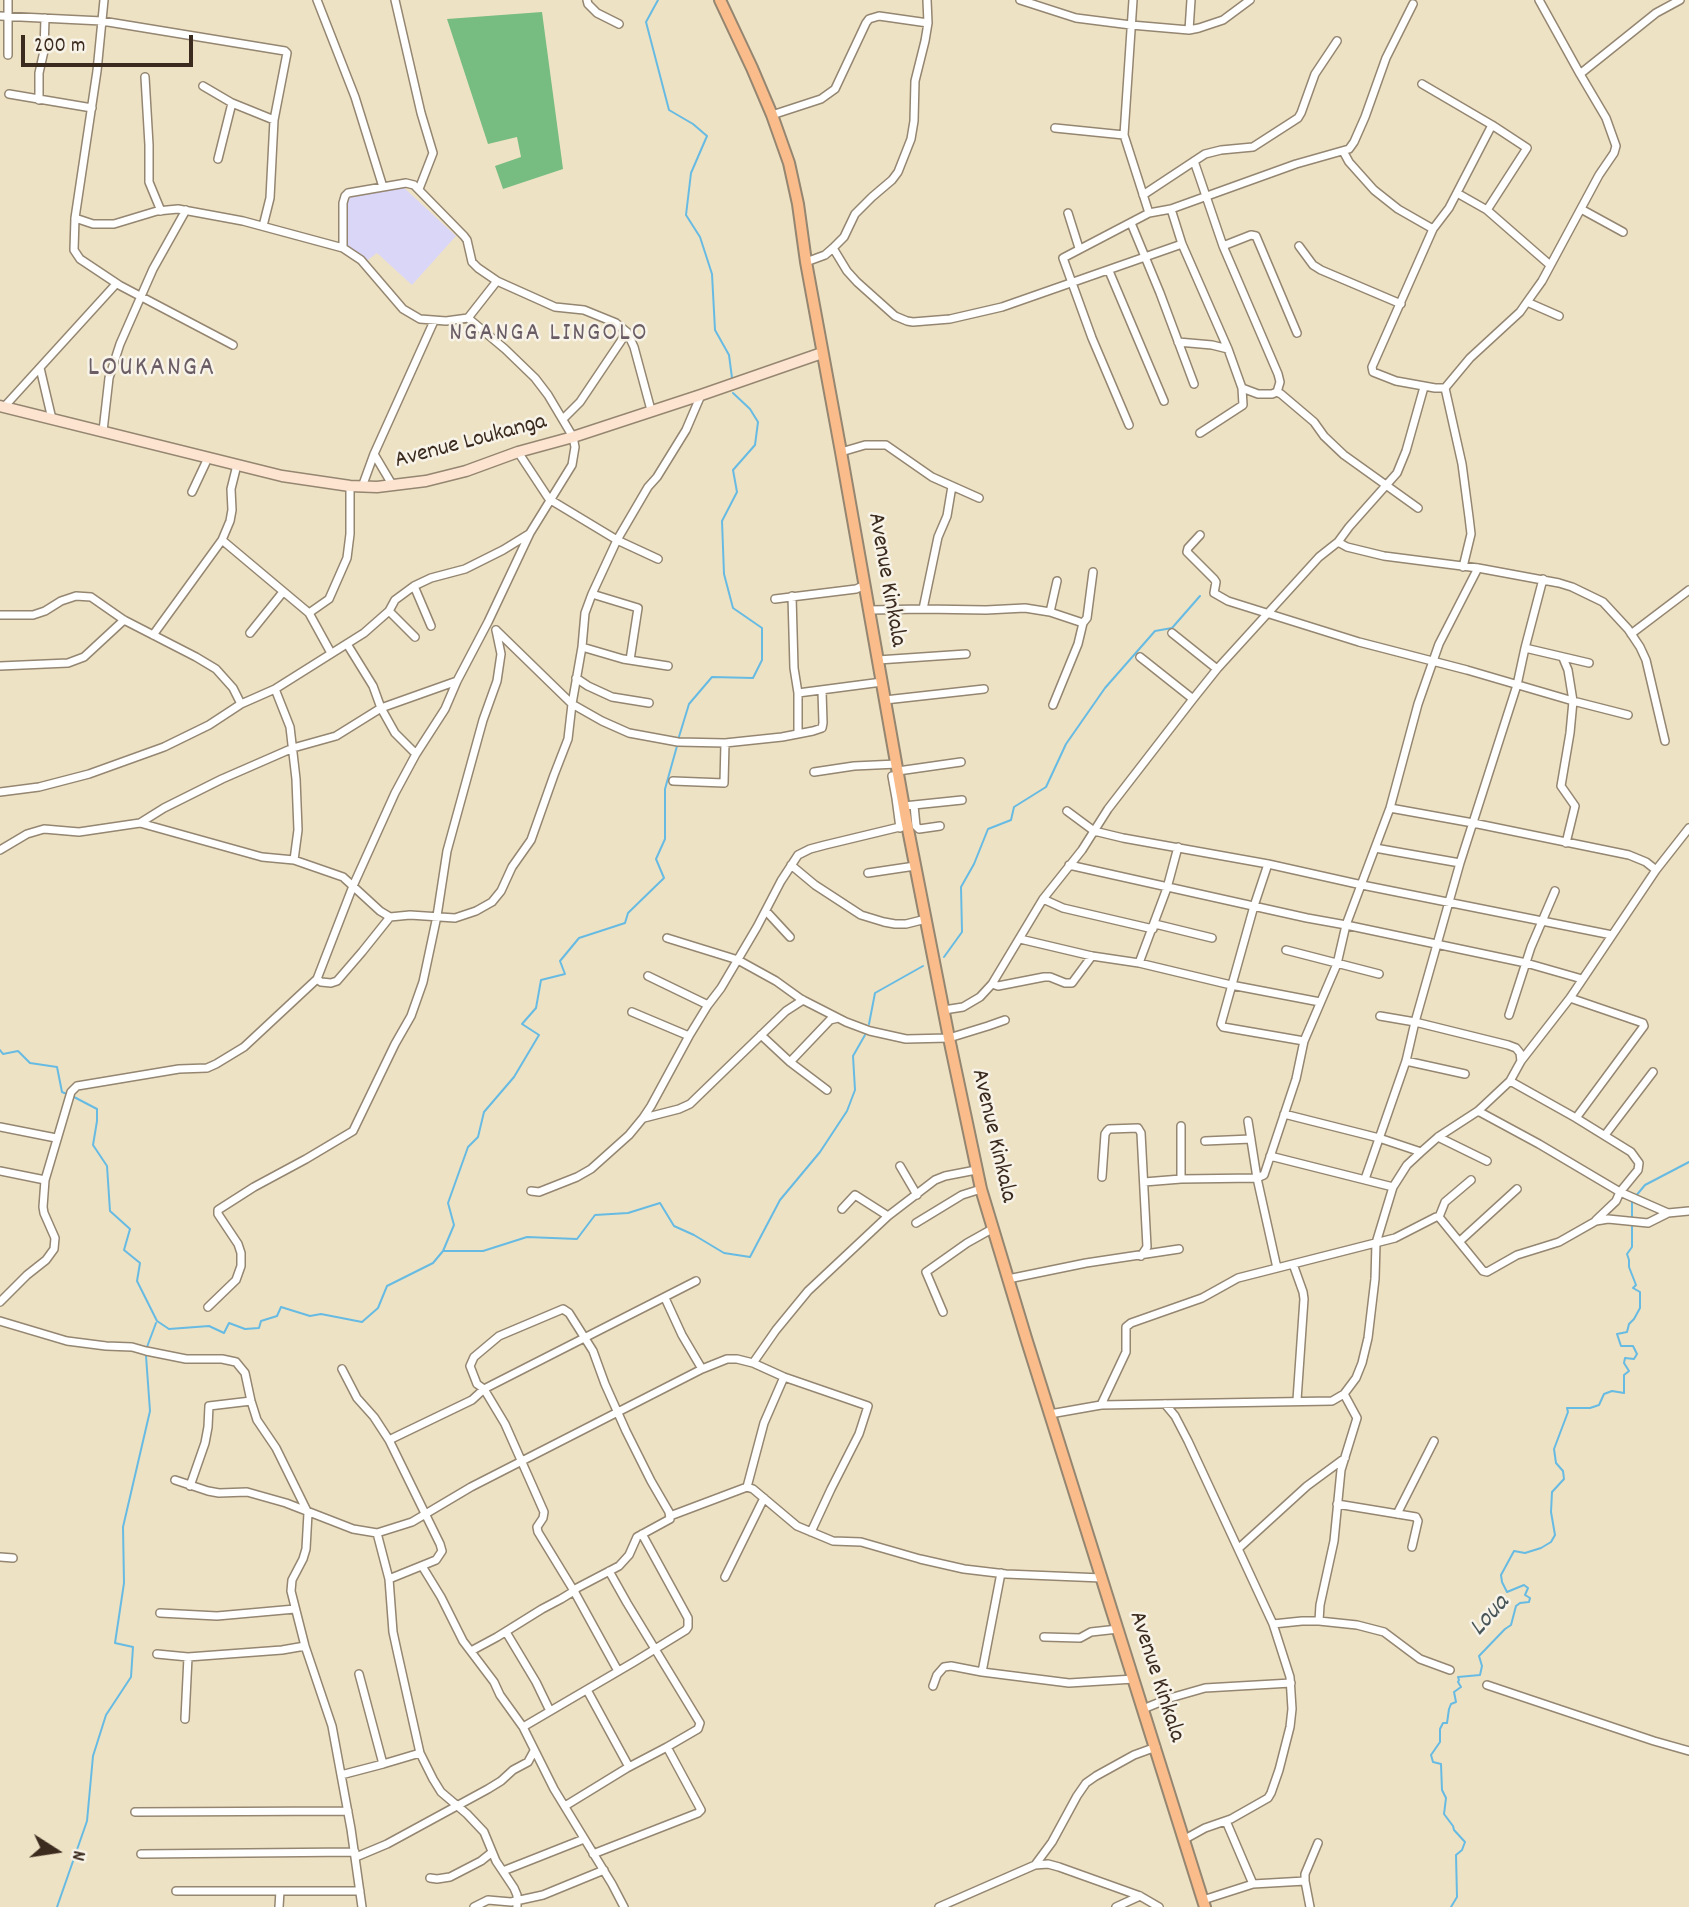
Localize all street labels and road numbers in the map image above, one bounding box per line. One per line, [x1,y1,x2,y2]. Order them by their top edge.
street label: Avenue Loukanga [392,409,550,477]
street label: Avenue Kinkala [859,511,911,649]
street label: Avenue Kinkala [963,1067,1021,1205]
street label: Avenue Kinkala [1120,1608,1190,1746]

